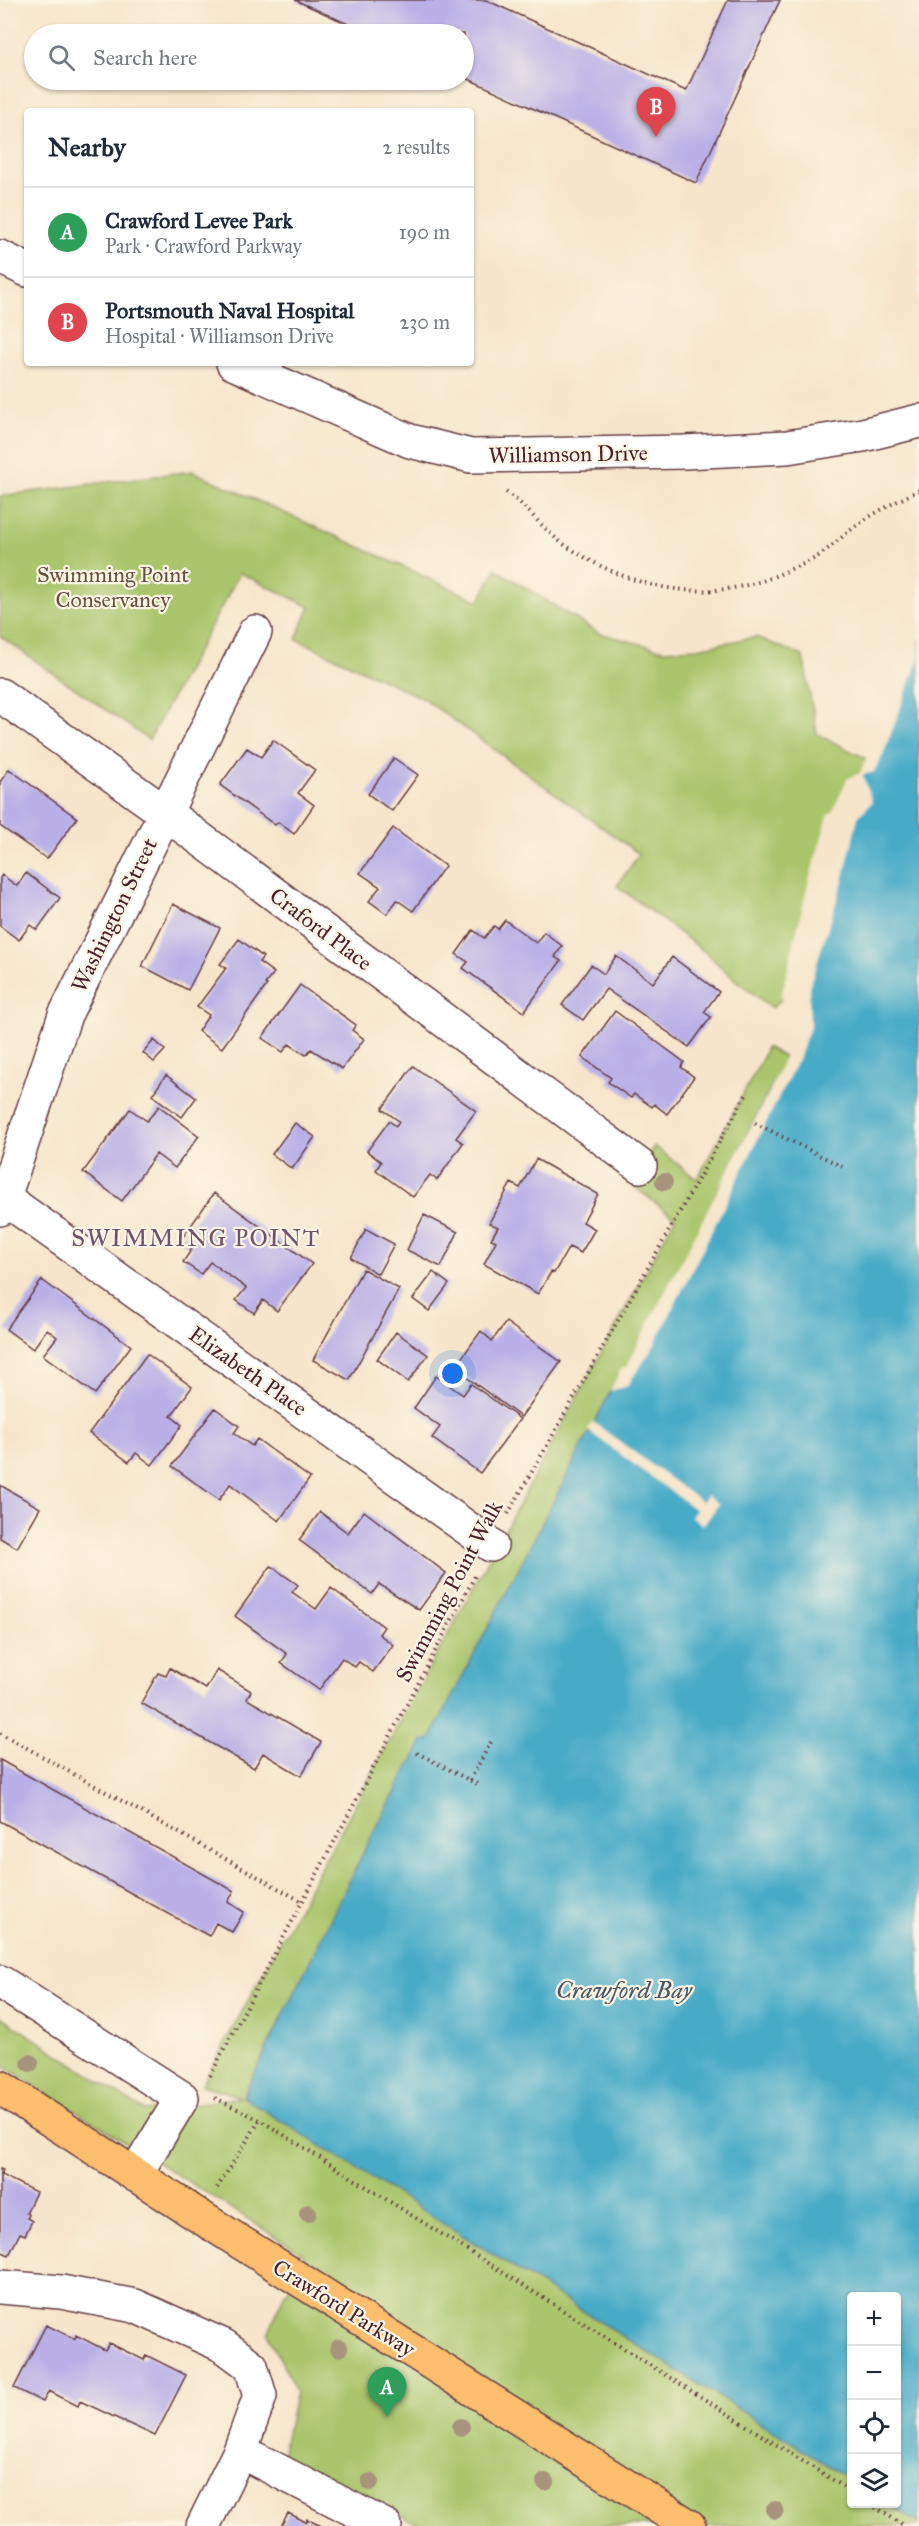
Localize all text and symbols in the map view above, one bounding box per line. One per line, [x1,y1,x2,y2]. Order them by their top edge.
search box [24,24,474,90]
icon: search [45,41,78,74]
text: Search here [93,44,197,71]
pin: B [636,88,676,137]
text: Nearby [48,131,126,163]
text: 2 results [382,135,450,159]
text: Crawford Levee Park [105,207,293,234]
text: A [61,220,74,244]
text: 190 m [399,220,450,244]
text: Park · Crawford Parkway [105,234,302,258]
text: Portsmouth Naval Hospital [105,297,354,324]
text: B [61,310,74,334]
text: 230 m [399,310,450,334]
text: Hospital · Williamson Drive [105,324,334,348]
street label: Williamson Drive [488,439,648,469]
park label: Swimming Point Conservancy [37,561,189,613]
street label: Washington Street [65,833,163,996]
street label: Craford Place [264,882,378,976]
district label: SWIMMING POINT [71,1223,321,1253]
street label: Elizabeth Place [184,1320,312,1422]
your location [438,1359,467,1388]
street label: Swimming Point Walk [390,1495,509,1686]
water label: Crawford Bay [556,1975,693,2005]
street label: Crawford Parkway [268,2253,421,2363]
map controls [847,2292,901,2508]
button: + [847,2292,901,2346]
button: − [847,2346,901,2400]
pin: A [368,2368,406,2417]
button: locate [847,2400,901,2454]
button: layers [847,2454,901,2508]

